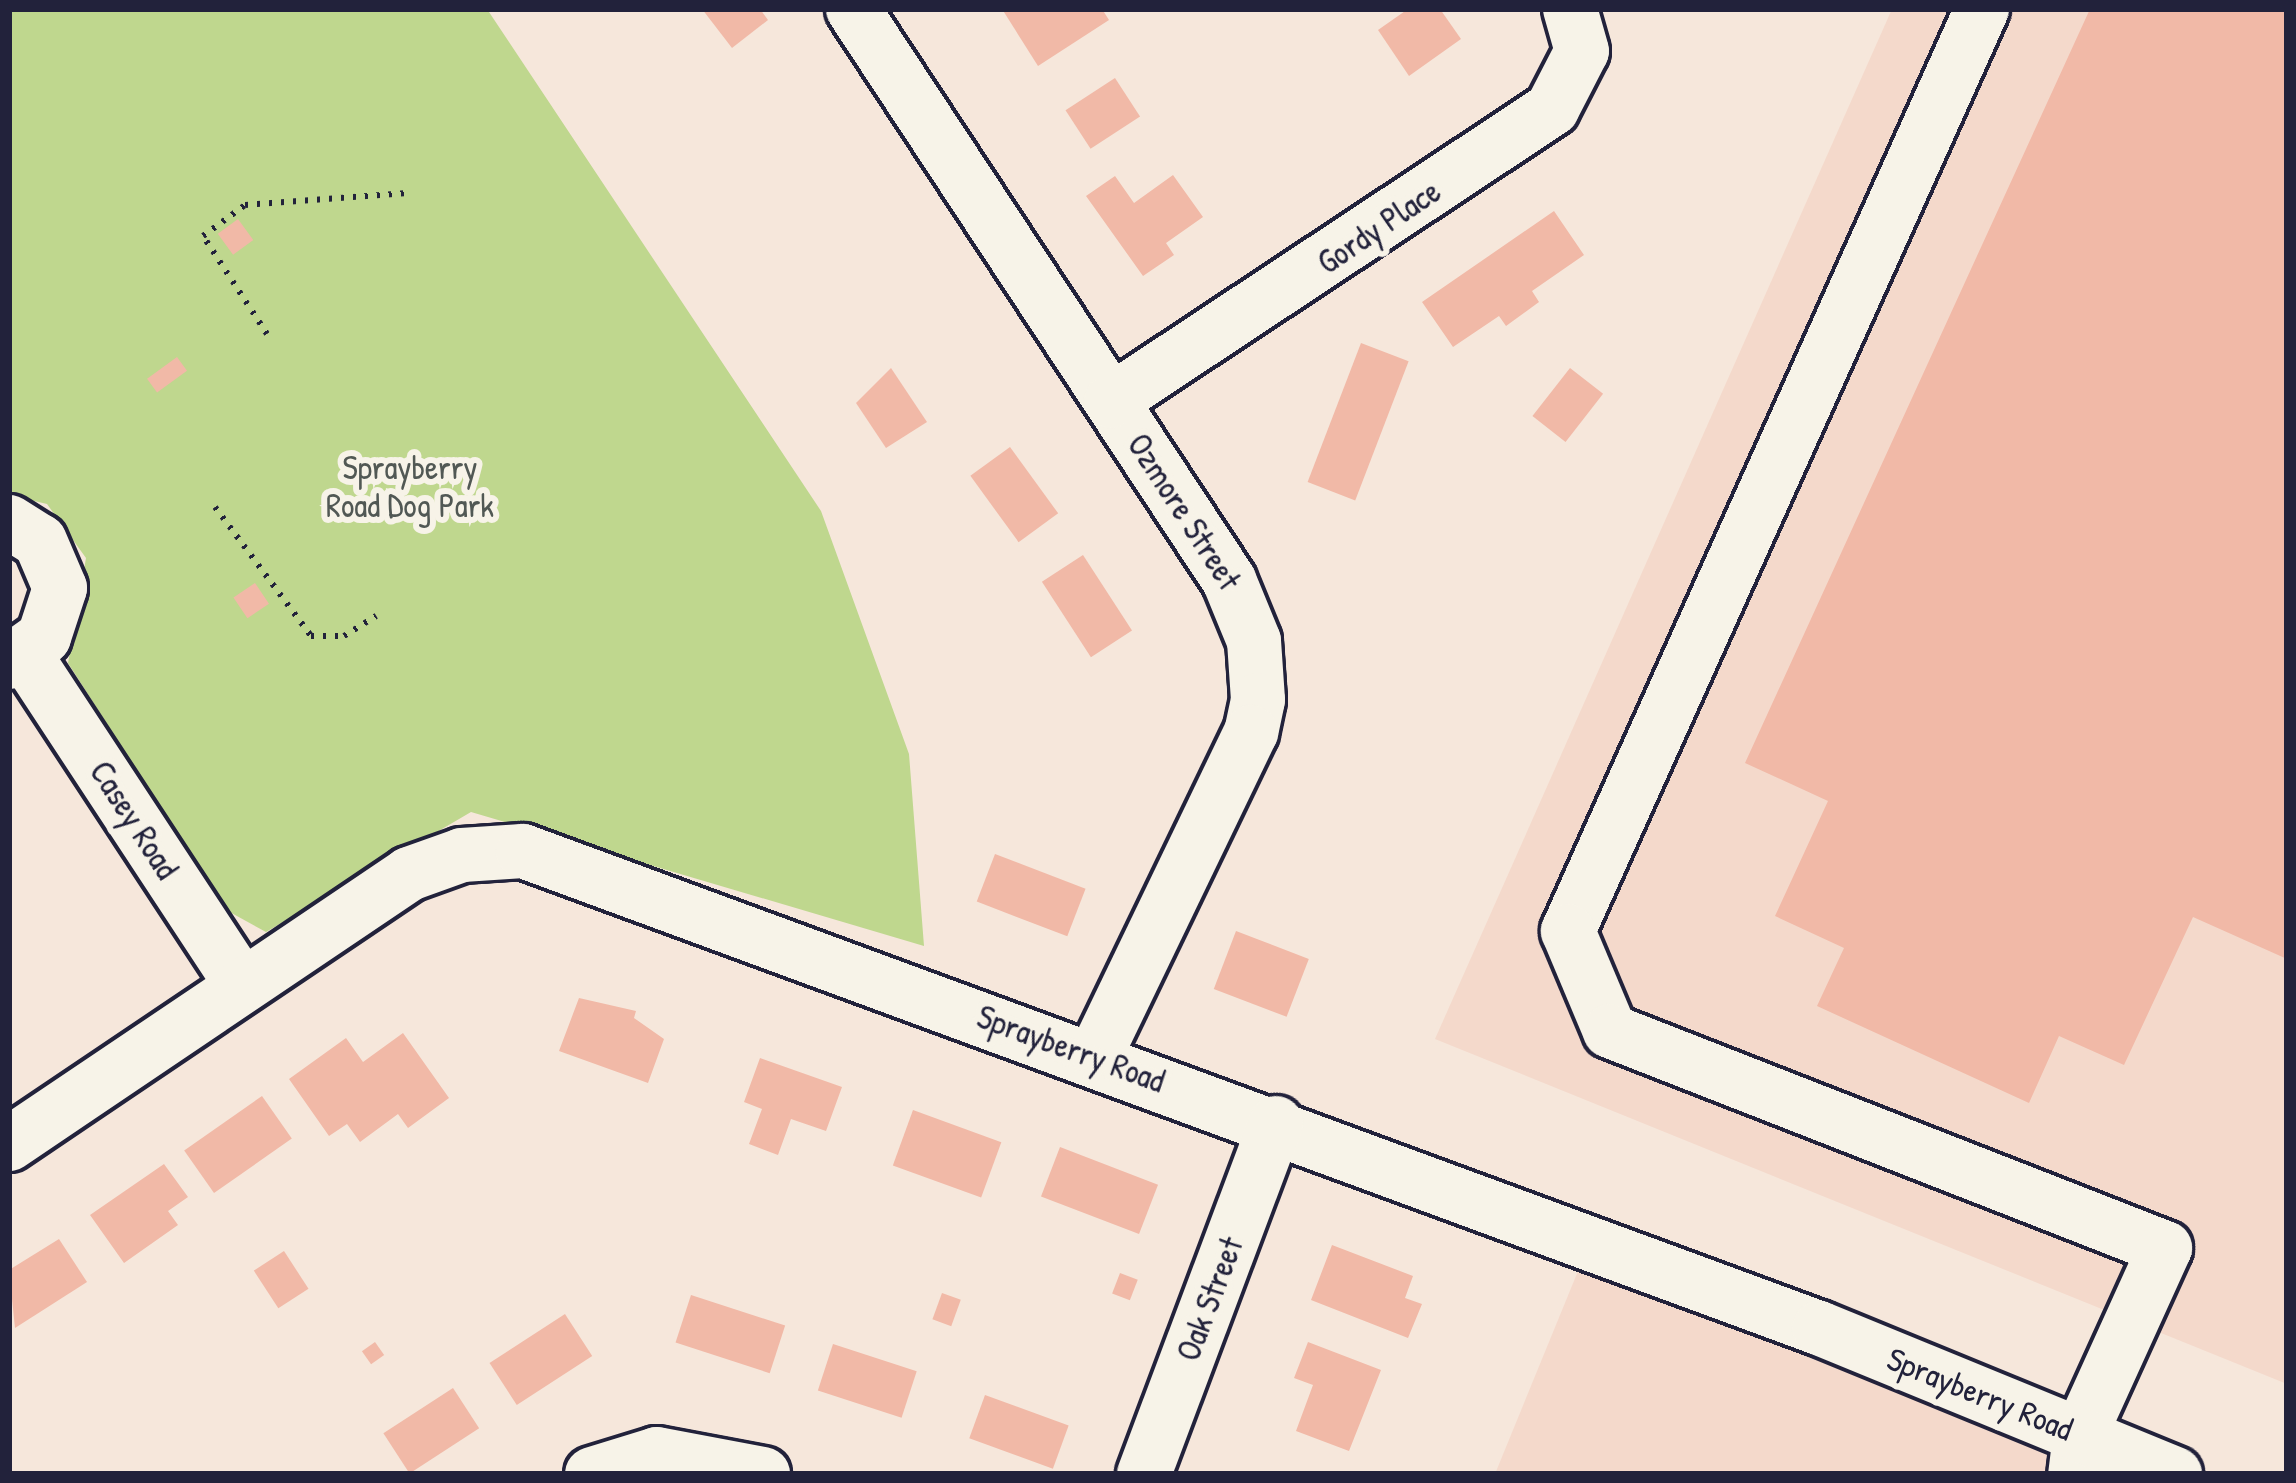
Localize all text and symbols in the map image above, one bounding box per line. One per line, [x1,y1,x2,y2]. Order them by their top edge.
street label: Gordy Place [1310,172,1448,282]
street label: Ozmore Street [1119,426,1249,598]
park label: Sprayberry Road Dog Park [326,448,494,526]
street label: Casey Road [81,754,187,886]
street label: Sprayberry Road [972,997,1170,1101]
street label: Oak Street [1168,1232,1252,1366]
street label: Sprayberry Road [1881,1339,2079,1449]

